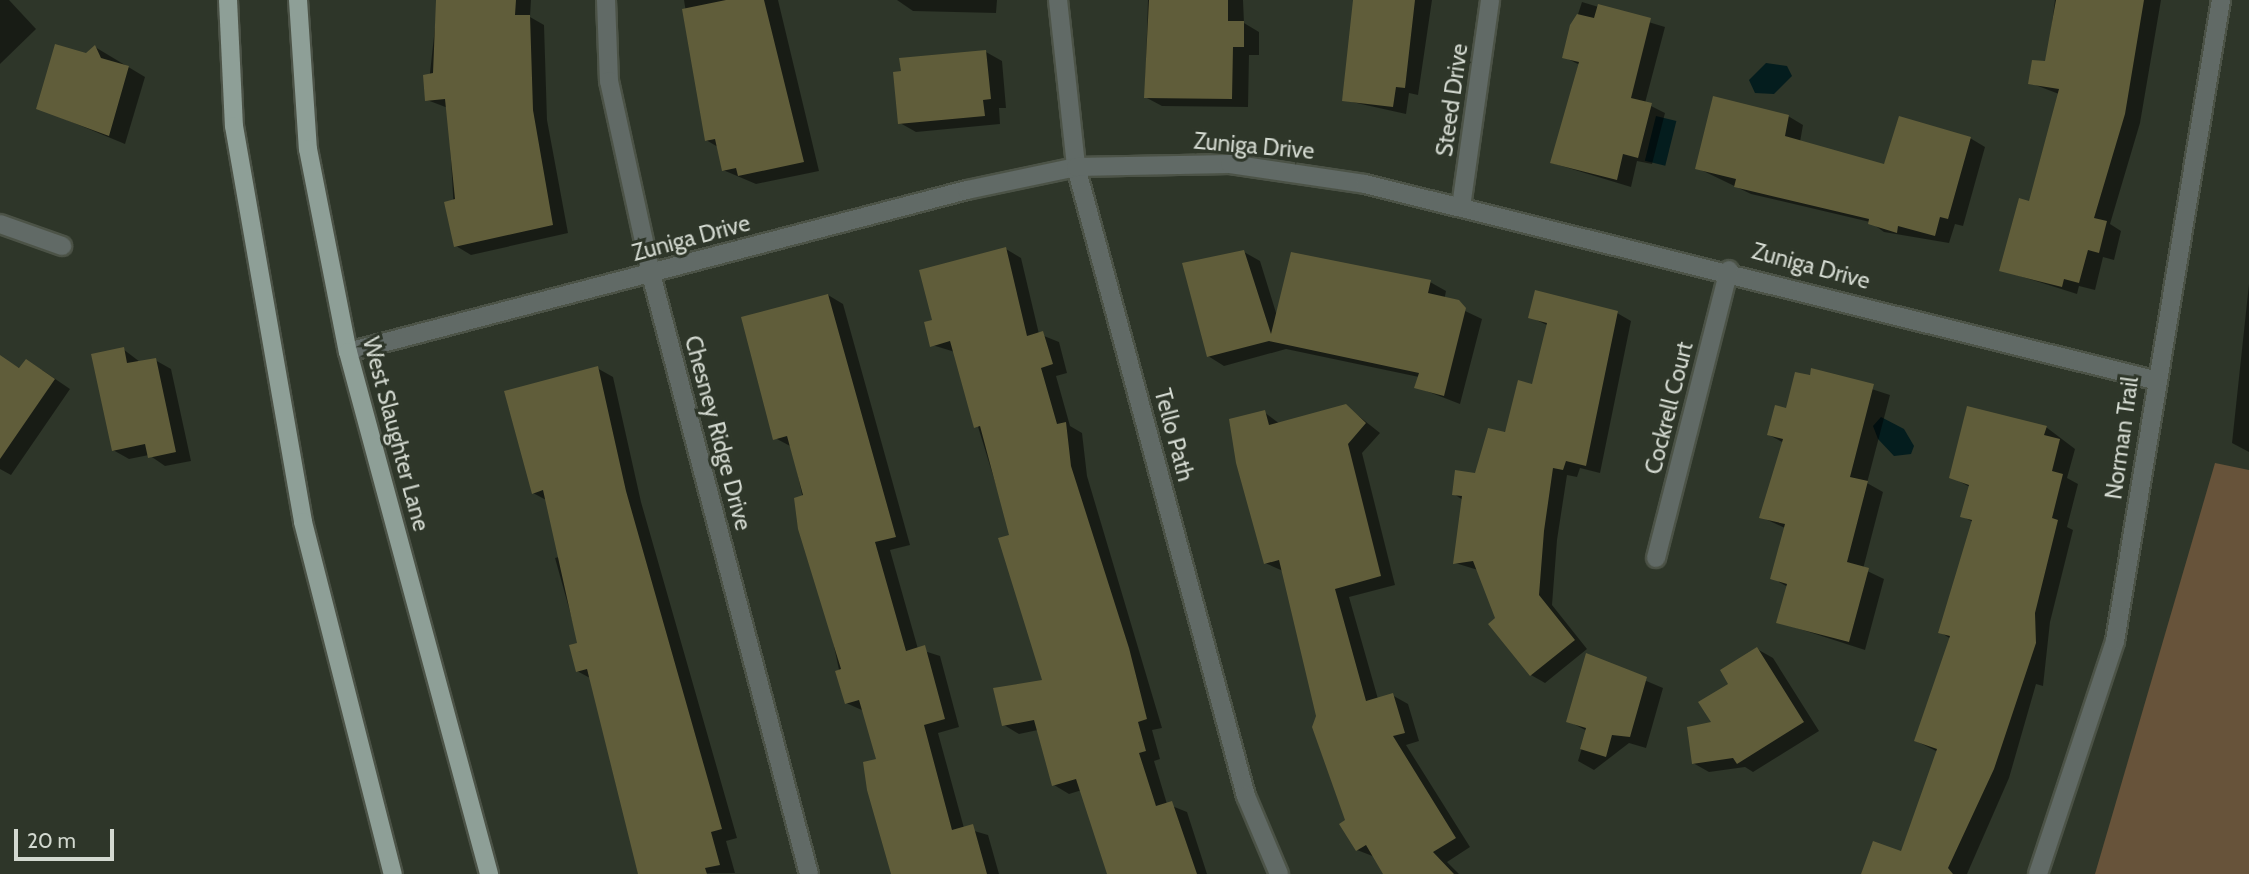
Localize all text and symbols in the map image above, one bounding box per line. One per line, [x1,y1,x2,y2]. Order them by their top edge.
street label: Steed Drive [1430,42,1474,158]
street label: Zuniga Drive [1193,127,1315,165]
street label: Zuniga Drive [629,209,753,267]
street label: Zuniga Drive [1749,237,1873,295]
street label: Chesney Ridge Drive [679,333,757,533]
street label: West Slaughter Lane [357,334,435,534]
street label: Cockrell Court [1639,339,1699,477]
street label: Norman Trail [2100,375,2144,501]
street label: Tello Path [1148,386,1200,484]
scale bar [18,814,117,858]
text: 20 m [27,828,76,853]

